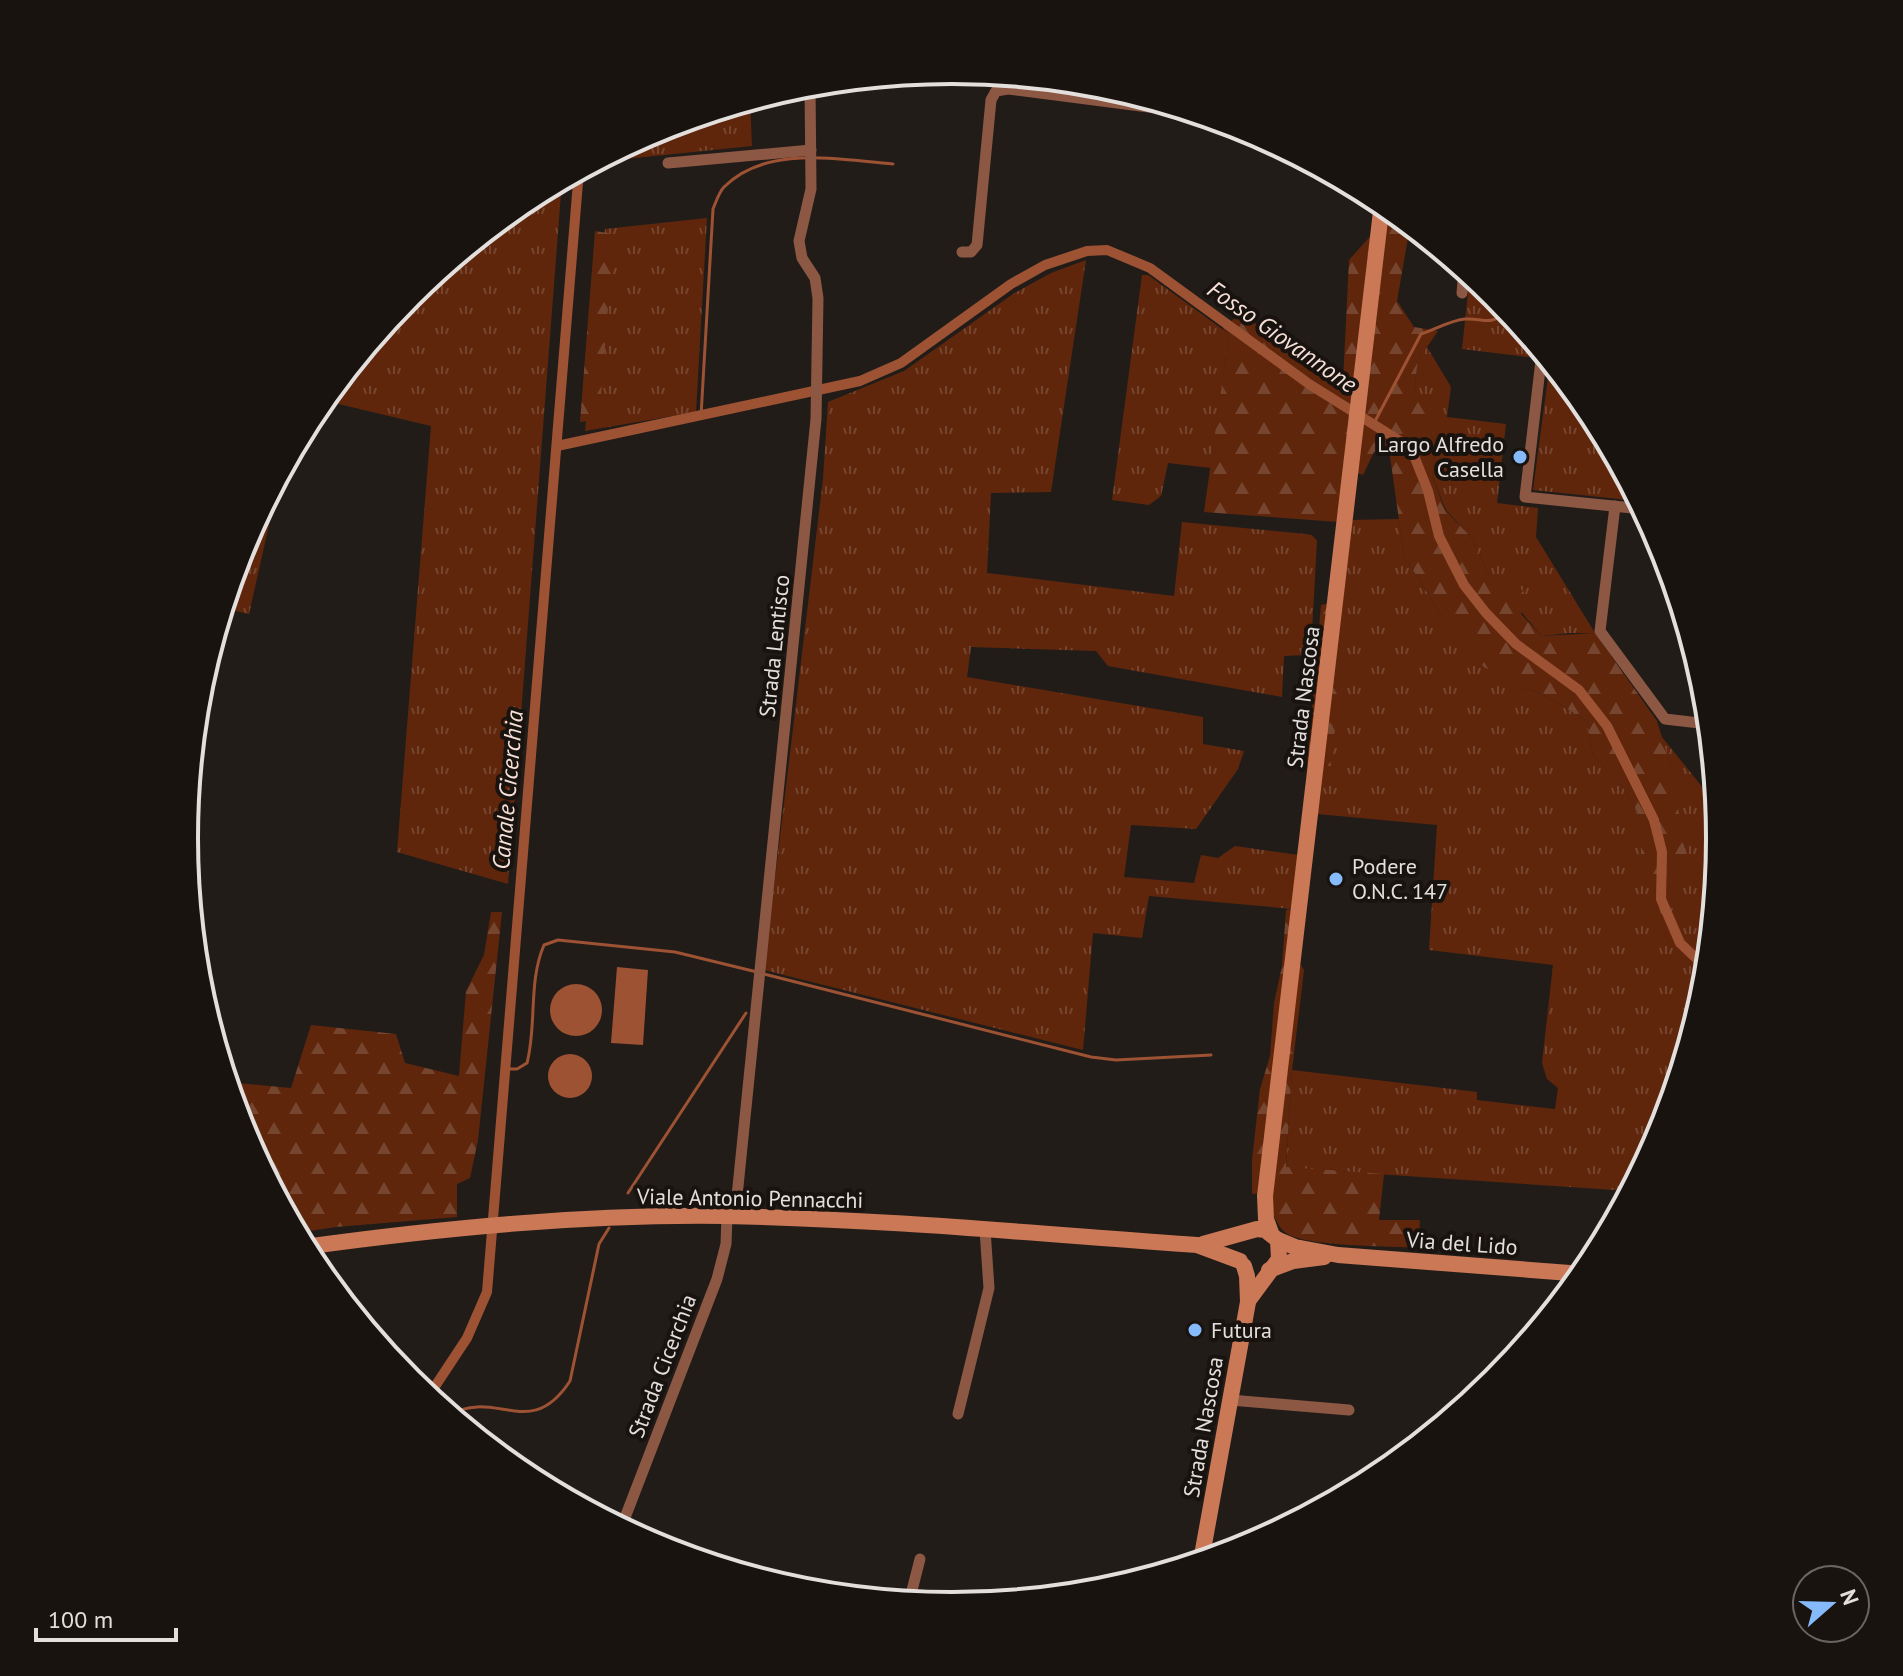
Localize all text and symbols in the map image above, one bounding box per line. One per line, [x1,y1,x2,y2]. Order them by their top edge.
water label: Fosso Giovannone [1201,274,1363,400]
place label: Largo Alfredo Casella [1377,430,1504,483]
marker: Largo Alfredo Casella [1511,448,1529,466]
street label: Strada Lentisco [753,573,795,719]
street label: Strada Nascosa [1280,625,1326,769]
water label: Canale Cicerchia [485,709,530,871]
place label: Podere O.N.C. 147 [1352,852,1448,905]
marker: Podere O.N.C. 147 [1327,870,1345,888]
street label: Viale Antonio Pennacchi [636,1182,863,1214]
street label: Via del Lido [1404,1225,1519,1261]
street label: Strada Cicerchia [622,1290,702,1442]
place label: Futura [1211,1316,1272,1344]
marker: Futura [1186,1321,1204,1339]
street label: Strada Nascosa [1177,1354,1229,1500]
north arrow [1791,1564,1871,1644]
text: N [1834,1586,1865,1609]
scale bar [36,1592,176,1642]
text: 100 m [48,1604,113,1635]

